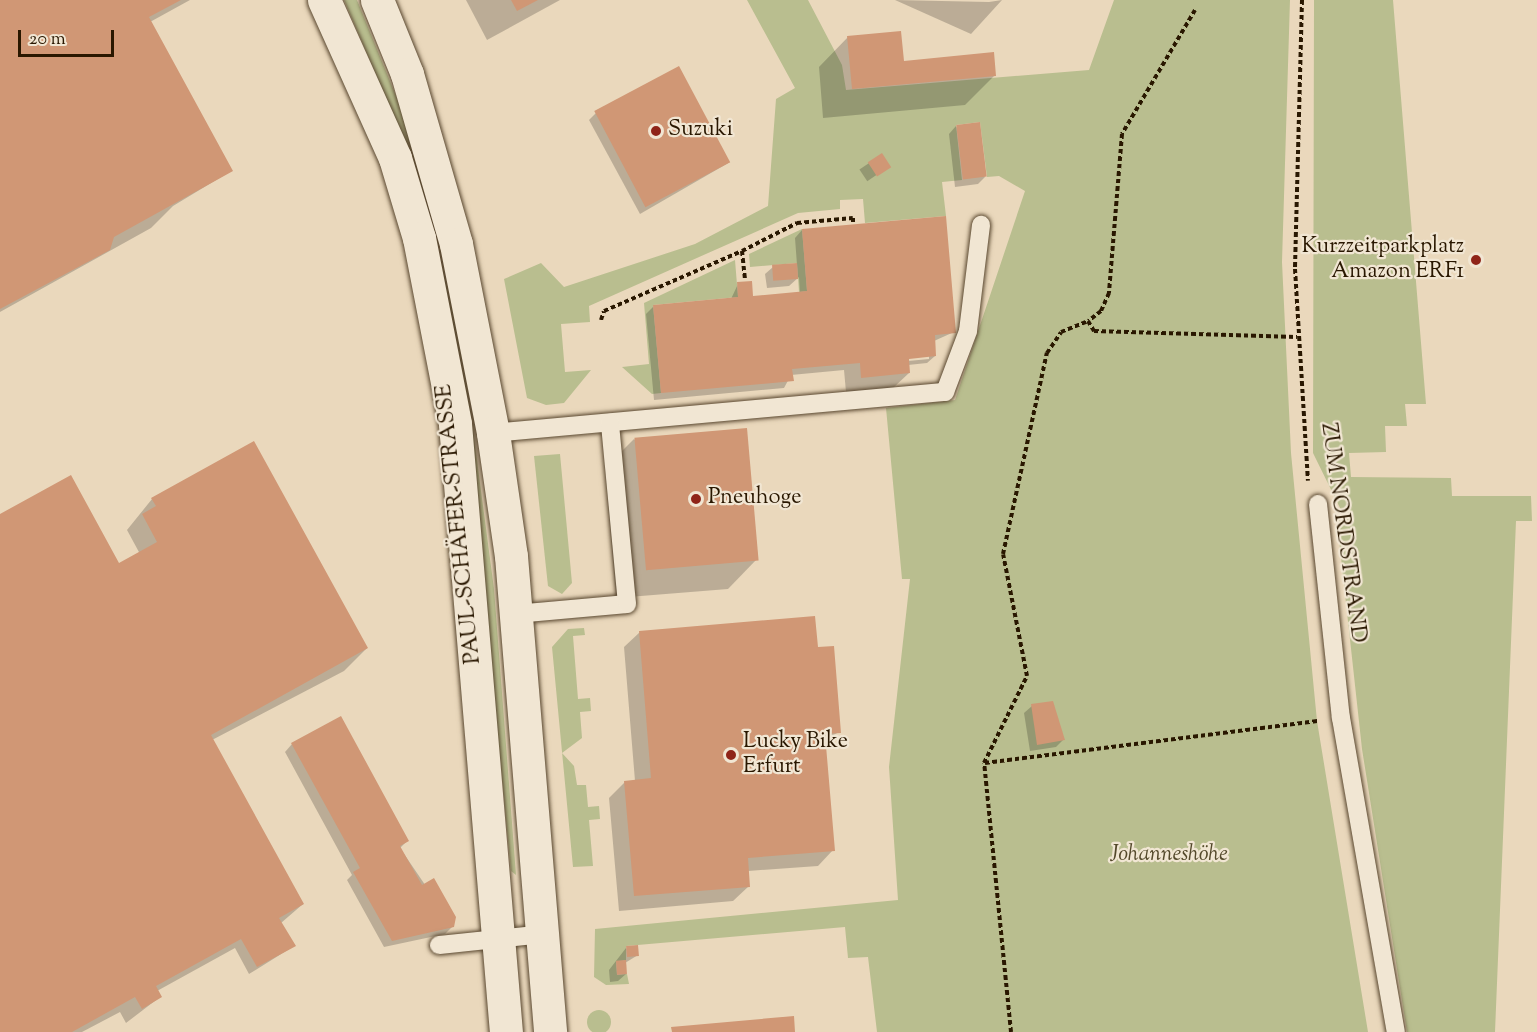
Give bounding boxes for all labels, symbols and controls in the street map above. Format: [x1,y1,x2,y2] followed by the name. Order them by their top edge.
[21,18,117,56] scale bar
[29,27,66,53] text: 20 m
[668,118,733,144] place label: Suzuki
[649,124,663,138] marker: Suzuki
[1301,234,1464,286] place label: Kurzzeitparkplatz Amazon ERF1
[1469,253,1483,267] marker: Kurzzeitparkplatz Amazon ERF1
[432,383,488,665] street label: PAUL-SCHÄFER-STRASSE
[1313,421,1371,645] street label: ZUM NORDSTRAND
[708,486,801,512] place label: Pneuhoge
[689,492,703,506] marker: Pneuhoge
[743,729,848,780] place label: Lucky Bike Erfurt
[724,748,738,762] marker: Lucky Bike Erfurt
[1110,843,1228,869] park label: Johanneshöhe

